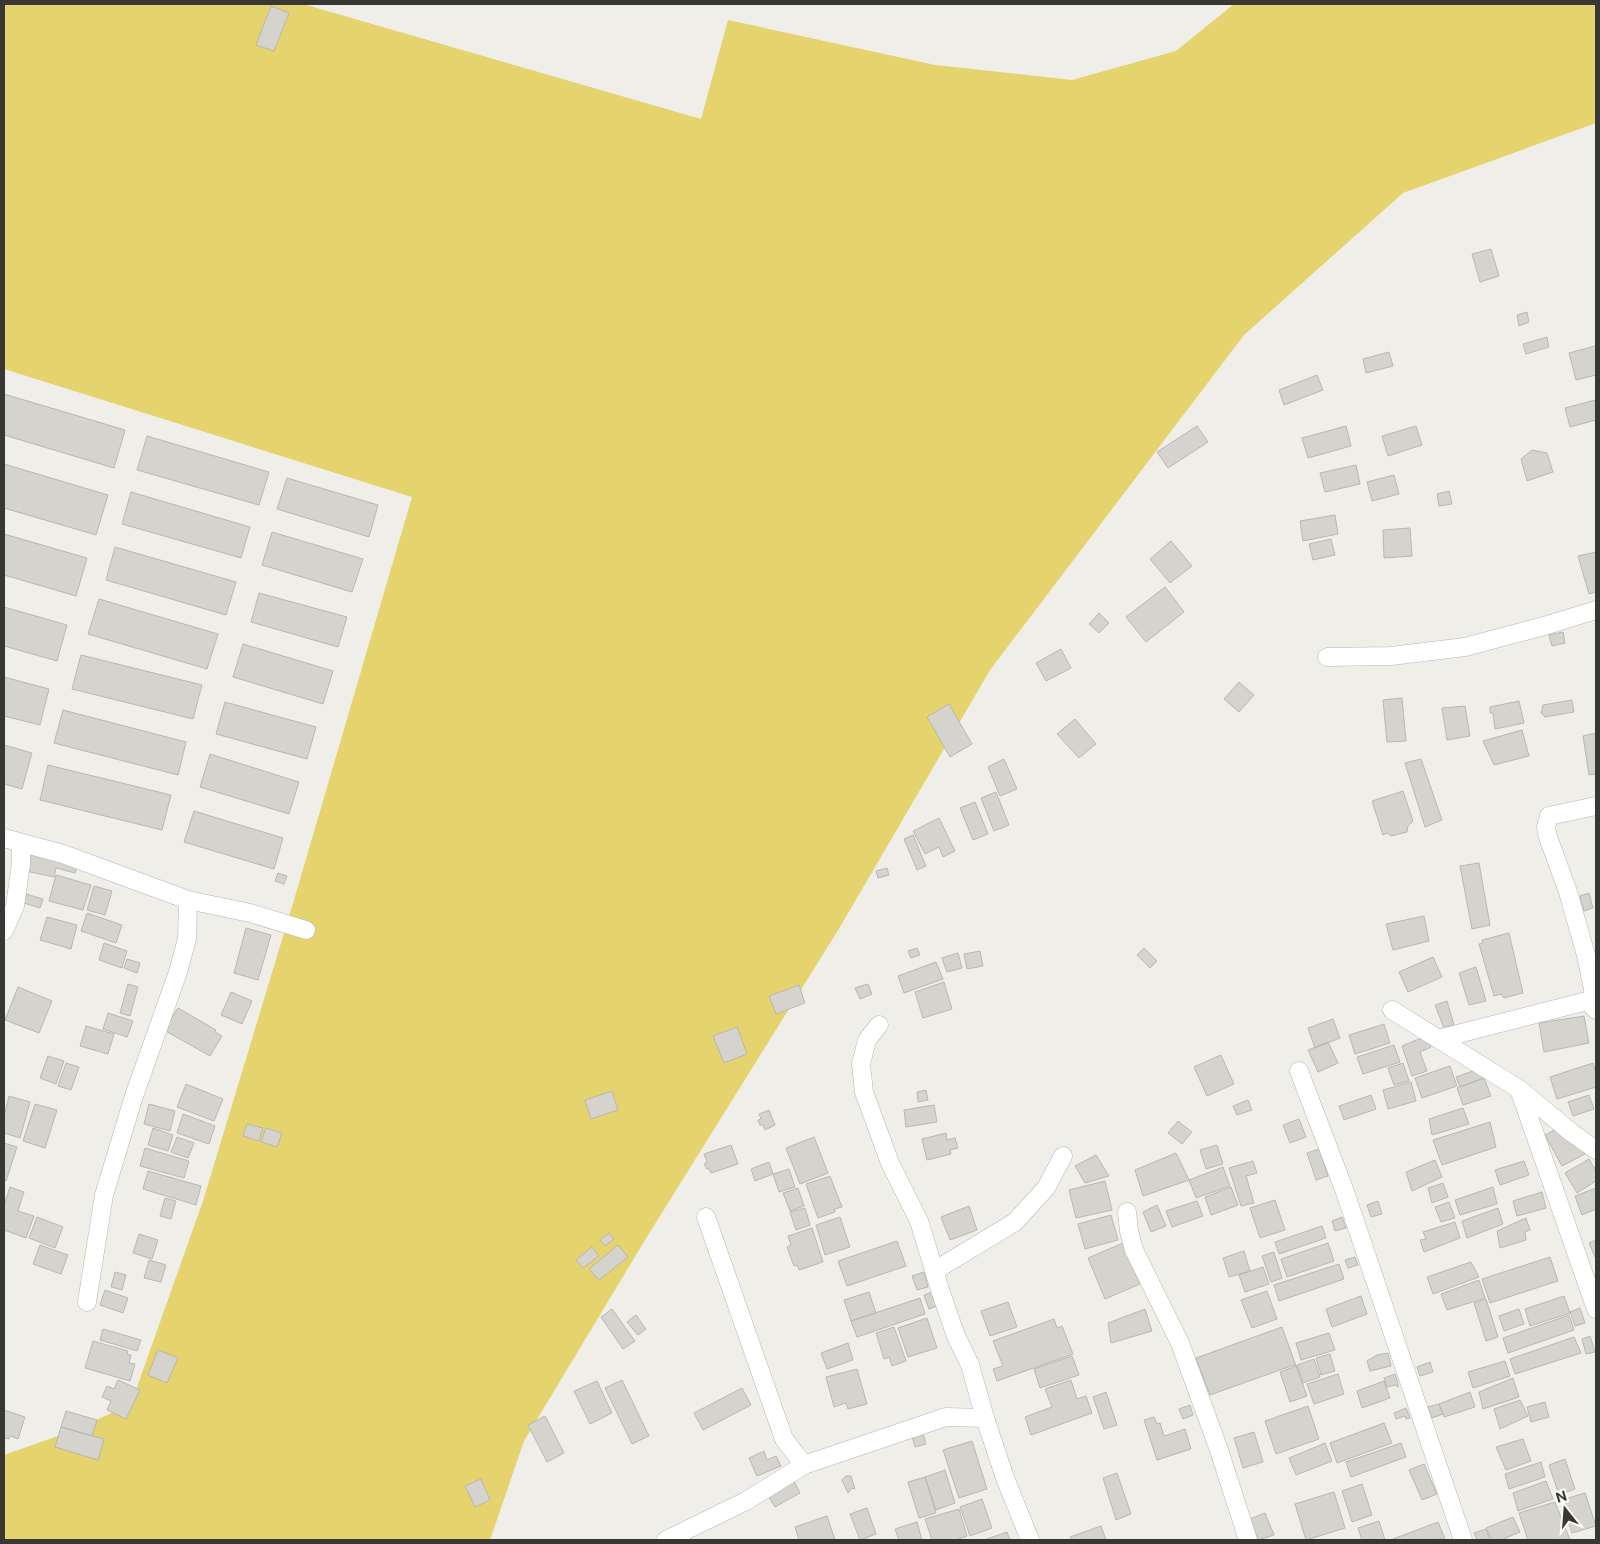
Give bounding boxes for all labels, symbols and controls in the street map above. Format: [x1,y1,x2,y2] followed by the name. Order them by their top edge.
[1540,1484,1590,1534] north arrow
[1554,1487,1569,1506] text: N

